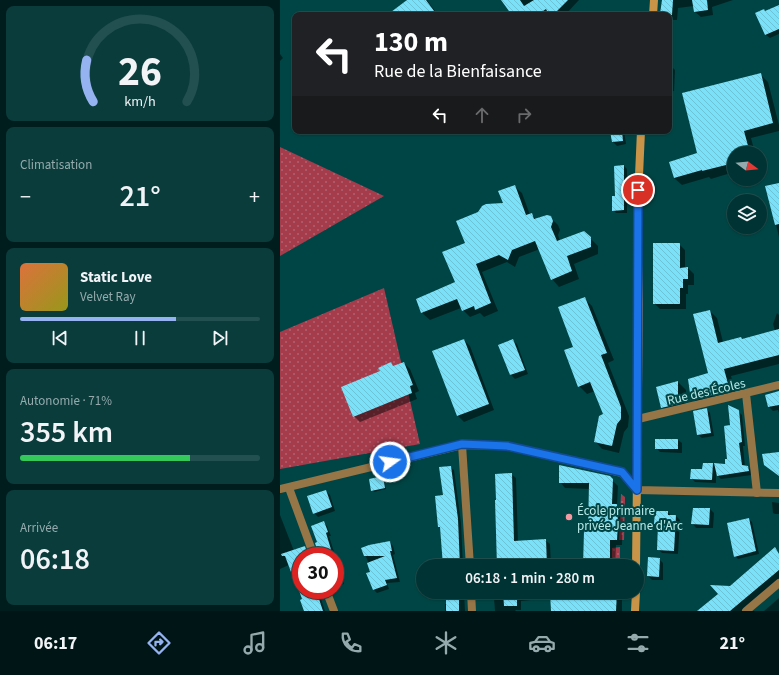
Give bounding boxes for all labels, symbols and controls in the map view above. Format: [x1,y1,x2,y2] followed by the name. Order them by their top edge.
[374,22,448,62] text: 130 m
[308,28,360,80] icon: left
[118,41,162,101] text: 26
[374,59,542,84] text: Rue de la Bienfaisance
[124,90,156,111] text: km/h
[429,104,451,126] icon: left
[471,104,493,126] icon: ahead
[513,104,535,126] icon: right
[727,146,767,186] north arrow
[727,146,767,234] map controls
[20,156,92,174] text: Climatisation
[621,173,655,207] pin
[119,175,161,218] text: 21°
[627,179,649,201] icon: arrive
[20,181,31,213] text: −
[249,181,260,213] text: +
[727,194,767,234] button: layers
[80,267,152,288] text: Static Love
[80,288,136,306] text: Velvet Ray
[49,327,71,349] icon: previous
[129,327,151,349] icon: pause
[209,327,231,349] icon: next
[665,374,748,410] street label: Rue des Écoles
[20,392,112,410] text: Autonomie · 71%
[20,411,113,454] text: 355 km
[369,441,411,483] position arrow
[577,502,683,535] place label: École primaire privée Jeanne d'Arc
[564,512,574,522] marker: École primaire privée Jeanne d'Arc
[20,519,58,537] text: Arrivée
[20,538,90,581] text: 06:18
[292,547,344,599] speed limit sign: 30
[465,568,595,589] text: 06:18 · 1 min · 280 m
[145,629,173,657] icon: directions
[241,629,269,657] icon: music
[337,629,365,657] icon: phone
[432,629,460,657] icon: climate
[528,629,556,657] icon: car
[624,629,652,657] icon: filters
[34,631,77,656] text: 06:17
[720,631,745,656] text: 21°

